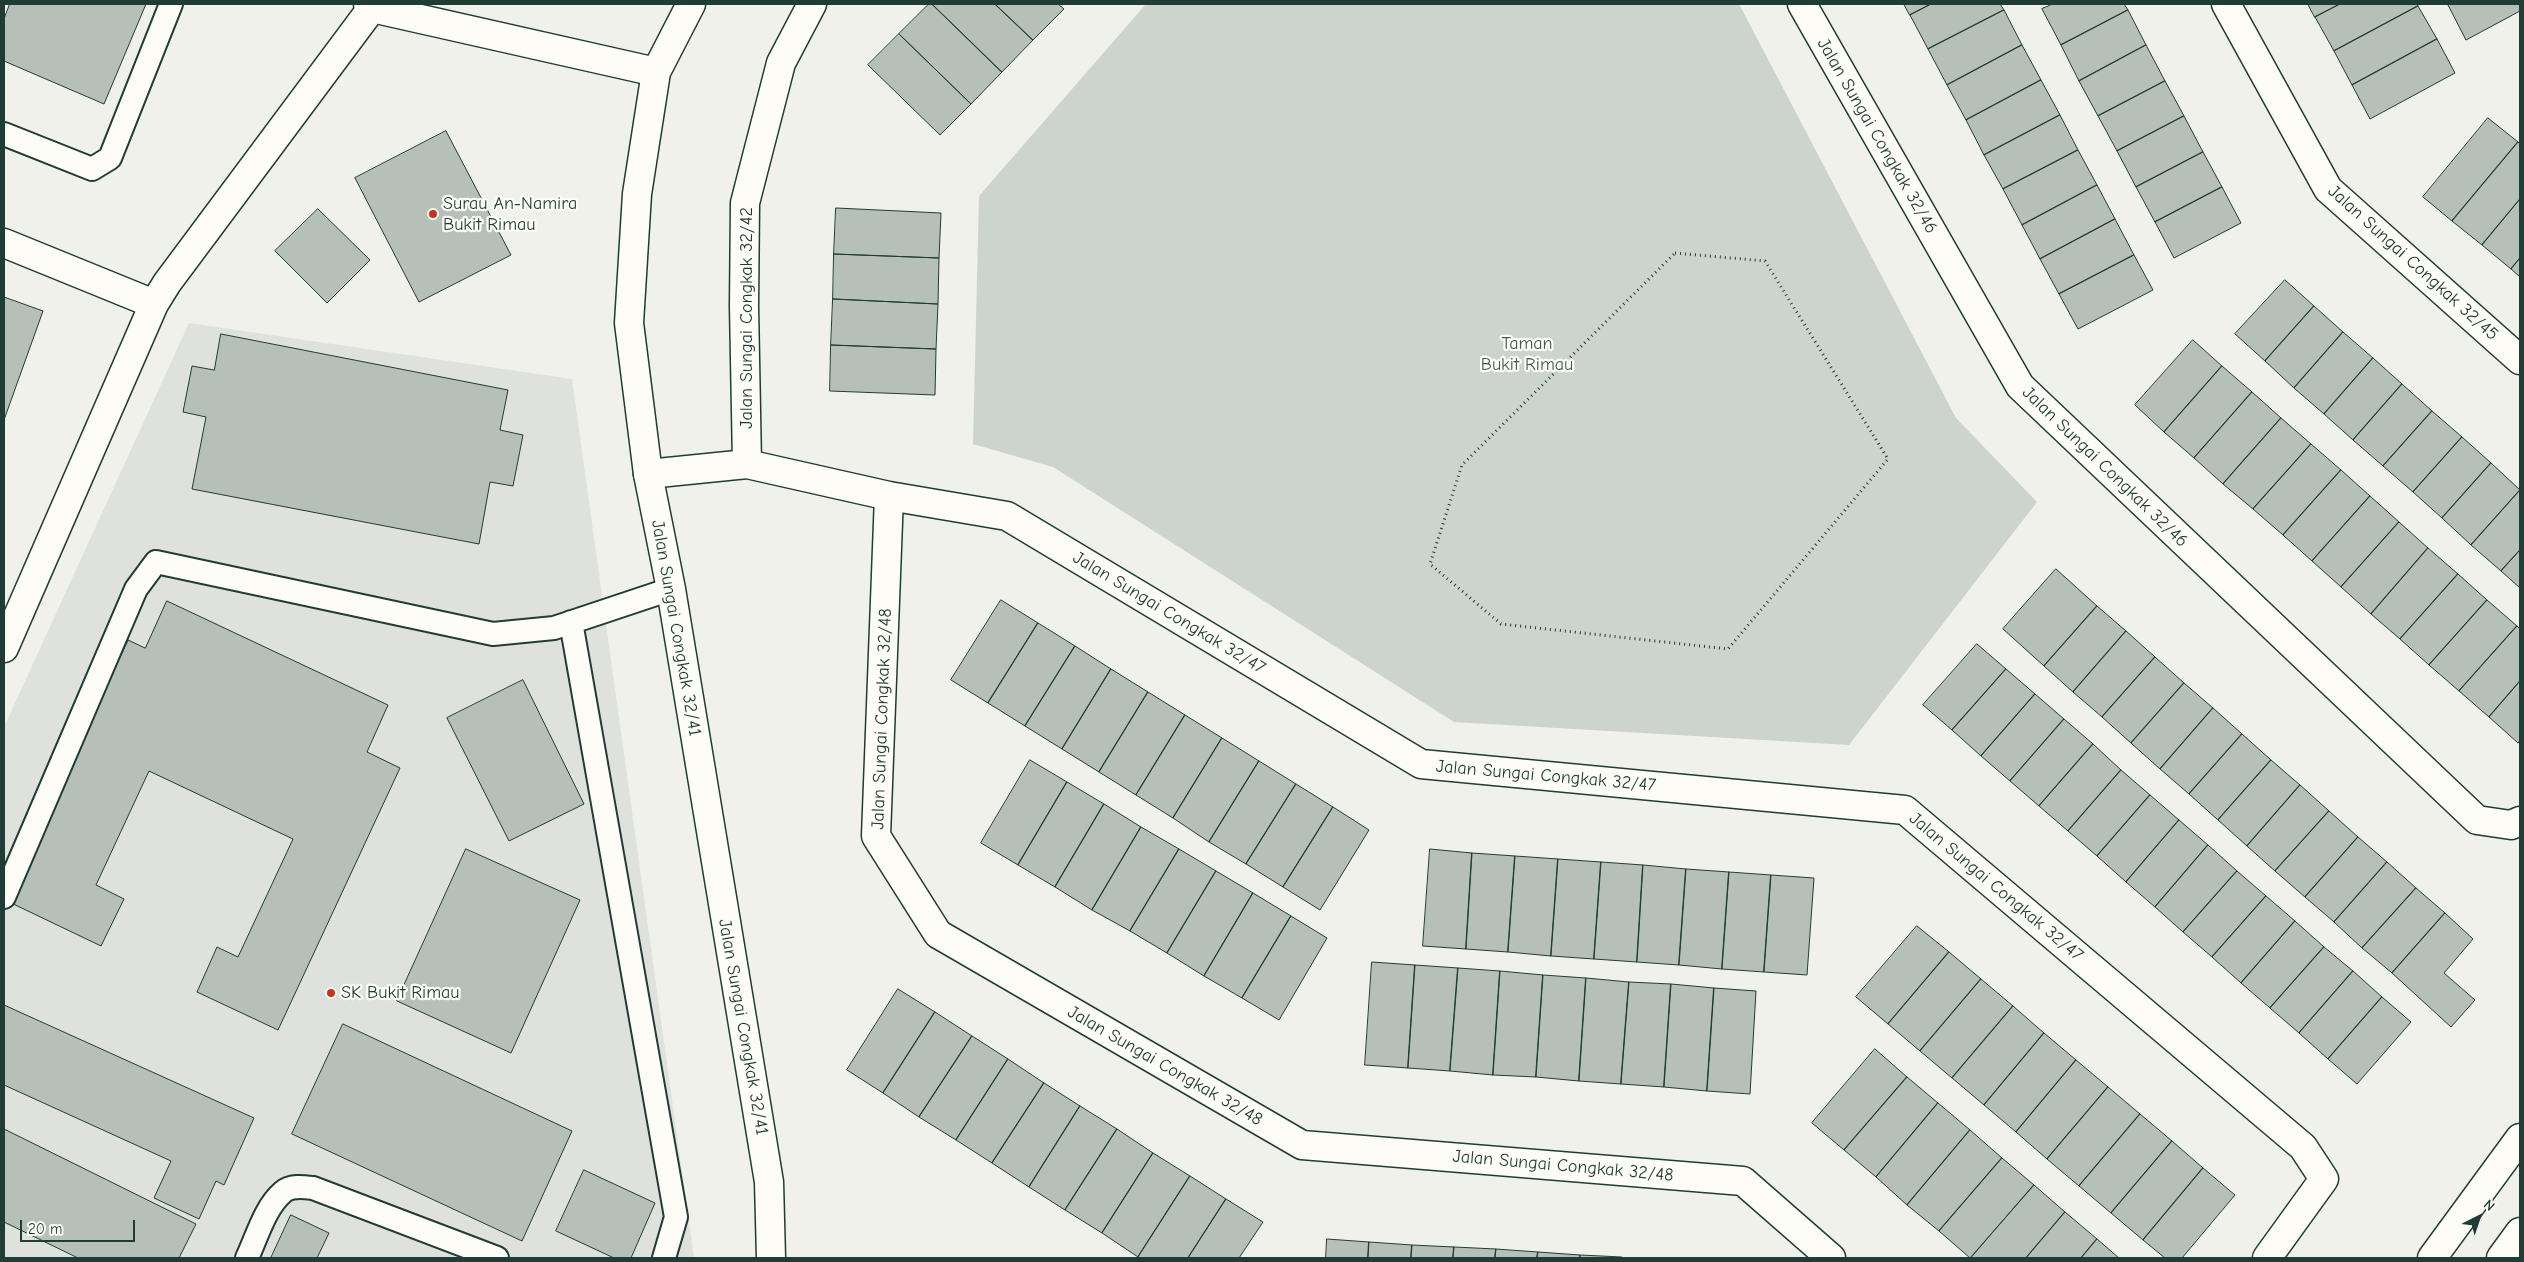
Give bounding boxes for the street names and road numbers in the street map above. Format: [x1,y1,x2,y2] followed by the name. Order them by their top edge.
[1812,34,1942,238] street label: Jalan Sungai Congkak 32/46
[2323,181,2503,345] street label: Jalan Sungai Congkak 32/45
[736,207,758,429] street label: Jalan Sungai Congkak 32/42
[2018,382,2192,552] street label: Jalan Sungai Congkak 32/46
[646,518,706,738] street label: Jalan Sungai Congkak 32/41
[1069,547,1269,679] street label: Jalan Sungai Congkak 32/47
[867,608,897,830] street label: Jalan Sungai Congkak 32/48
[1435,756,1657,796] street label: Jalan Sungai Congkak 32/47
[1905,808,2087,966] street label: Jalan Sungai Congkak 32/47
[713,917,773,1137] street label: Jalan Sungai Congkak 32/41
[1064,1001,1266,1131] street label: Jalan Sungai Congkak 32/48
[1452,1146,1674,1186] street label: Jalan Sungai Congkak 32/48

